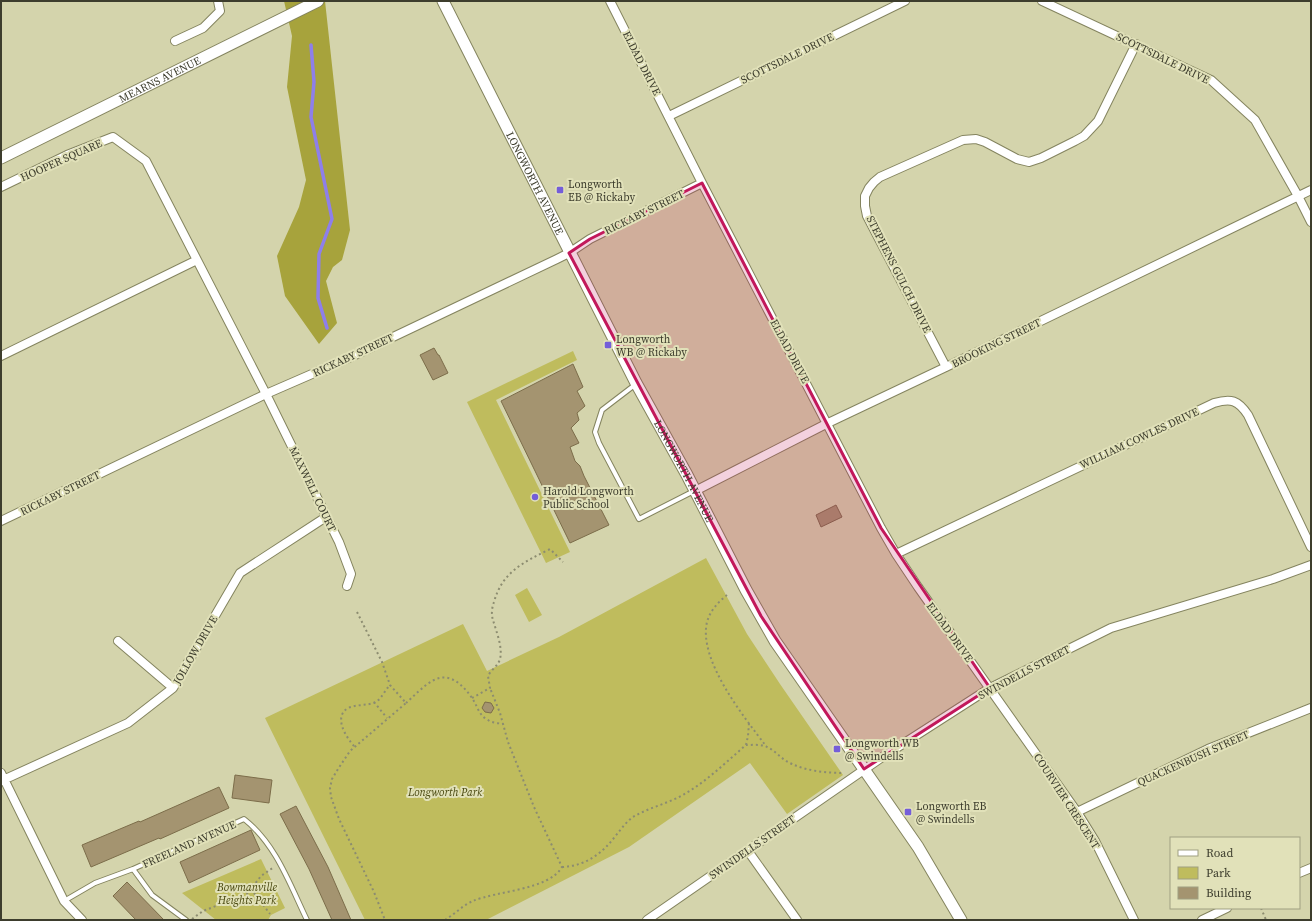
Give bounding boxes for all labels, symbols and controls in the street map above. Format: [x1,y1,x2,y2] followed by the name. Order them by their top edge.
[619,28,664,98] street label: ELDAD DRIVE
[738,29,837,88] street label: SCOTTSDALE DRIVE
[1114,29,1212,88] street label: SCOTTSDALE DRIVE
[116,53,204,107] street label: MEARNS AVENUE
[502,129,567,238] street label: LONGWORTH AVENUE
[18,136,105,185] street label: HOOPER SQUARE
[568,177,635,205] place label: Longworth EB @ Rickaby
[555,185,565,195] marker: Longworth EB @ Rickaby
[602,186,687,238] street label: RICKABY STREET
[863,213,935,335] street label: STEPHENS GULCH DRIVE
[949,315,1044,372] street label: BROOKING STREET
[766,317,813,386] street label: ELDAD DRIVE
[310,330,396,381] street label: RICKABY STREET
[616,332,687,360] place label: Longworth WB @ Rickaby
[603,340,613,350] marker: Longworth WB @ Rickaby
[1077,404,1202,473] street label: WILLIAM COWLES DRIVE
[650,417,717,525] street label: LONGWORTH AVENUE
[285,444,340,535] street label: MAXWELL COURT
[18,467,103,519] street label: RICKABY STREET
[543,484,634,512] place label: Harold Longworth Public School
[530,492,540,502] marker: Harold Longworth Public School
[923,599,977,666] street label: ELDAD DRIVE
[169,613,221,688] street label: JOLLOW DRIVE
[976,642,1073,703] street label: SWINDELLS STREET
[1135,727,1252,790] street label: QUACKENBUSH STREET
[845,736,919,764] place label: Longworth WB @ Swindells
[832,744,842,754] marker: Longworth WB @ Swindells
[1030,751,1103,852] street label: COURVIER CRESCENT
[407,785,483,800] park label: Longworth Park
[916,799,986,827] place label: Longworth EB @ Swindells
[903,807,913,817] marker: Longworth EB @ Swindells
[706,812,799,883] street label: SWINDELLS STREET
[140,817,239,872] street label: FREELAND AVENUE
[1170,837,1300,909] legend
[1206,845,1233,861] text: Road
[1206,865,1231,881] text: Park
[216,880,278,908] park label: Bowmanville Heights Park
[1206,885,1251,901] text: Building

